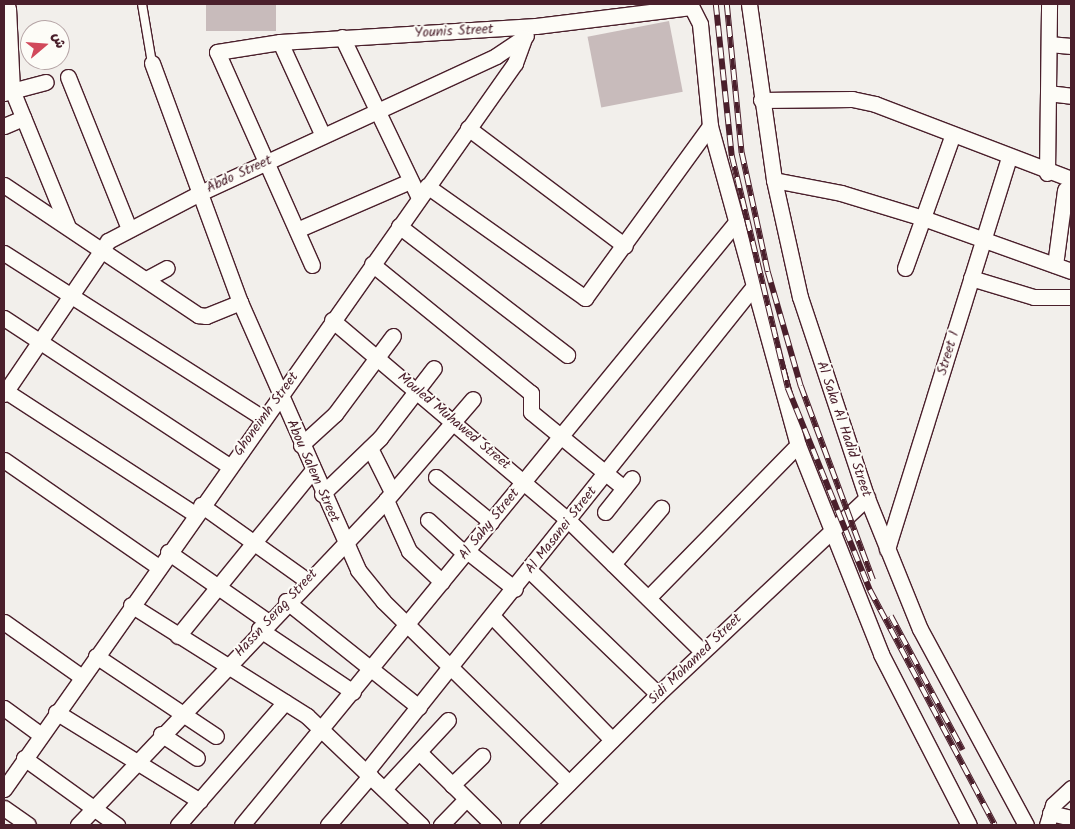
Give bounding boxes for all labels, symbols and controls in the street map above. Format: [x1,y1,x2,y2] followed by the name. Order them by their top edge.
[20,20,70,70] north arrow
[414,21,494,41] street label: Younis Street
[45,30,71,51] text: ش
[204,152,274,196] street label: Abdo Street
[933,329,963,377] street label: Street 1
[813,359,875,499] street label: Al Saka Al Hadid Street
[230,369,302,459] street label: Ghoneimh Street
[394,369,514,473] street label: Mouled Muhawed Street
[283,417,343,525] street label: Abou Salem Street
[522,483,600,577] street label: Al Masanei Street
[455,485,523,563] street label: Al Sahy Street
[231,566,321,660] street label: Hassn Serag Street
[645,610,745,708] street label: Sidi Mohamed Street

